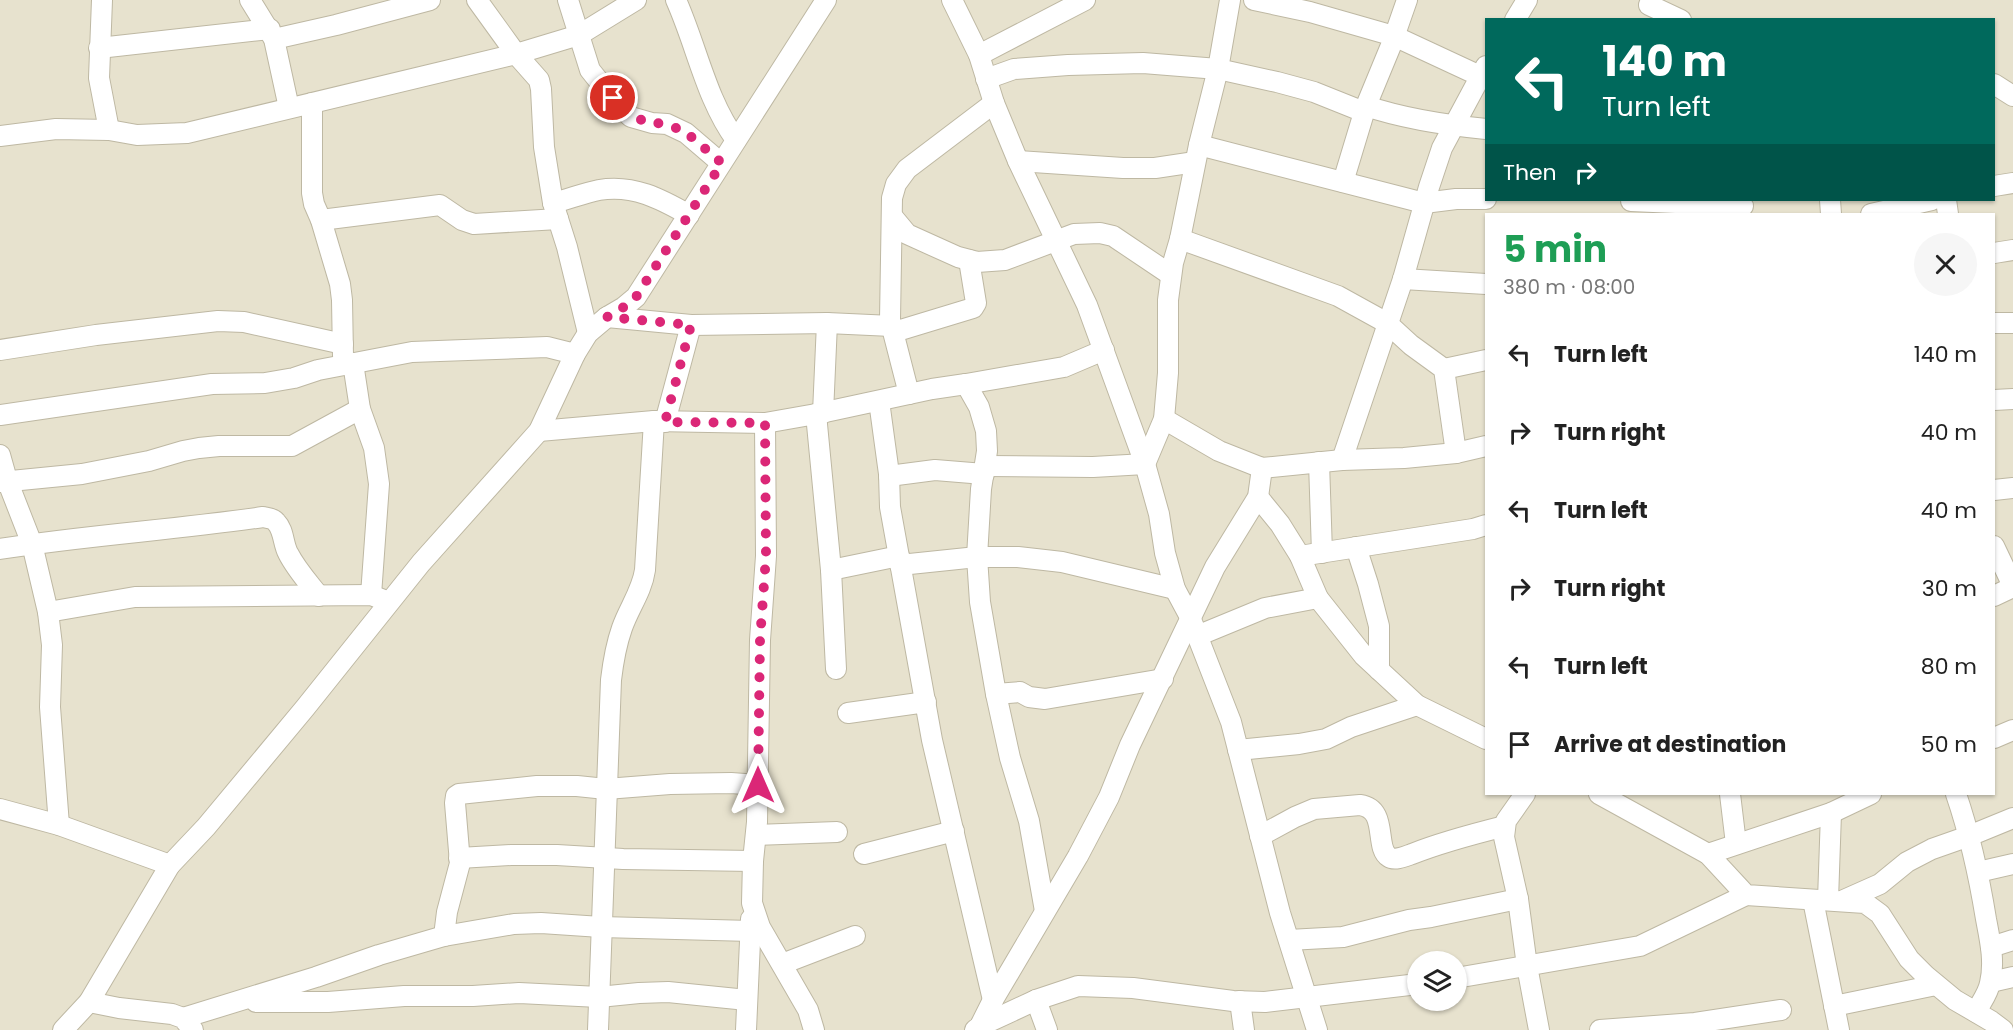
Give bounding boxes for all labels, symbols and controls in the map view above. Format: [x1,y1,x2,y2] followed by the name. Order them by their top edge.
[1602,32,1727,91] text: 140 m
[1503,42,1581,120] icon: left
[587,72,638,123] pin
[596,81,629,114] icon: arrive
[1602,88,1711,125] text: Turn left
[1569,156,1602,189] icon: right
[1503,157,1557,188] text: Then
[1503,224,1607,275] text: 5 min
[1914,233,1977,296] button: close
[1503,273,1635,301] text: 380 m · 08:00
[1503,338,1536,371] icon: left
[1554,339,1648,370] text: Turn left
[1914,339,1977,370] text: 140 m
[1503,416,1536,449] icon: right
[1554,417,1665,448] text: Turn right
[1921,417,1977,448] text: 40 m
[1503,494,1536,527] icon: left
[1554,495,1648,526] text: Turn left
[1921,495,1977,526] text: 40 m
[1503,572,1536,605] icon: right
[1554,573,1665,604] text: Turn right
[1922,573,1977,604] text: 30 m
[1503,650,1536,683] icon: left
[1554,651,1648,682] text: Turn left
[1921,651,1977,682] text: 80 m
[1503,728,1536,761] icon: arrive
[1554,729,1786,760] text: Arrive at destination
[1921,729,1977,760] text: 50 m
[726,753,790,817] position arrow
[1407,951,1467,1011] map controls
[1407,951,1467,1011] button: layers

